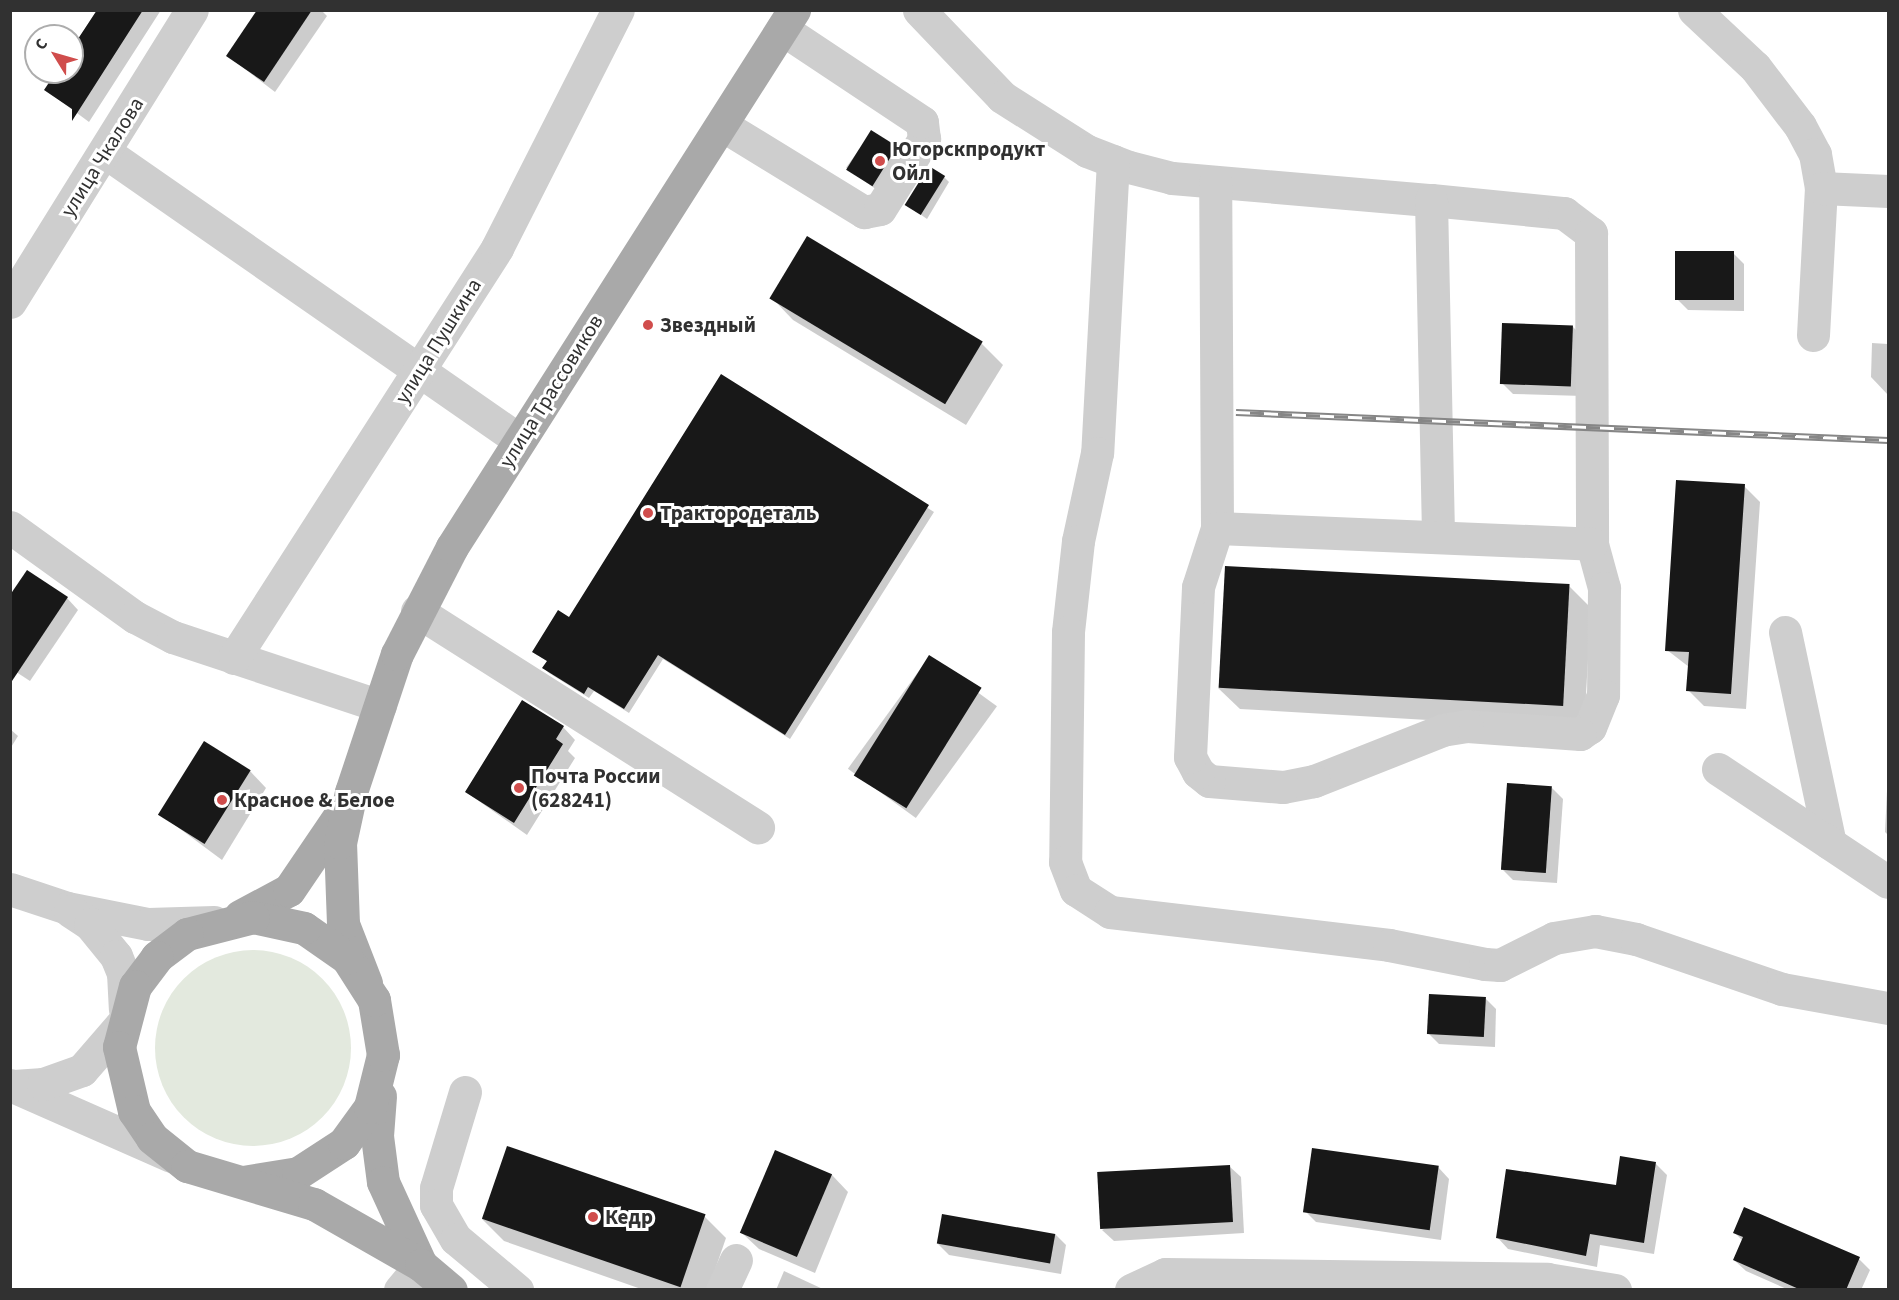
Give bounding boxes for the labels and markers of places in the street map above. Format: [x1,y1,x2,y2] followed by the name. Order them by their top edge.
[892,136,1045,186] place label: Югорскпродукт Ойл
[873,154,887,168] marker: Югорскпродукт Ойл
[660,312,756,338] place label: Звездный
[641,318,655,332] marker: Звездный
[660,500,817,526] place label: Трактородеталь
[641,506,655,520] marker: Трактородеталь
[531,763,661,813] place label: Почта России (628241)
[512,781,526,795] marker: Почта России (628241)
[234,787,395,813] place label: Красное & Белое
[215,793,229,807] marker: Красное & Белое
[605,1204,653,1230] place label: Кедр
[586,1210,600,1224] marker: Кедр

